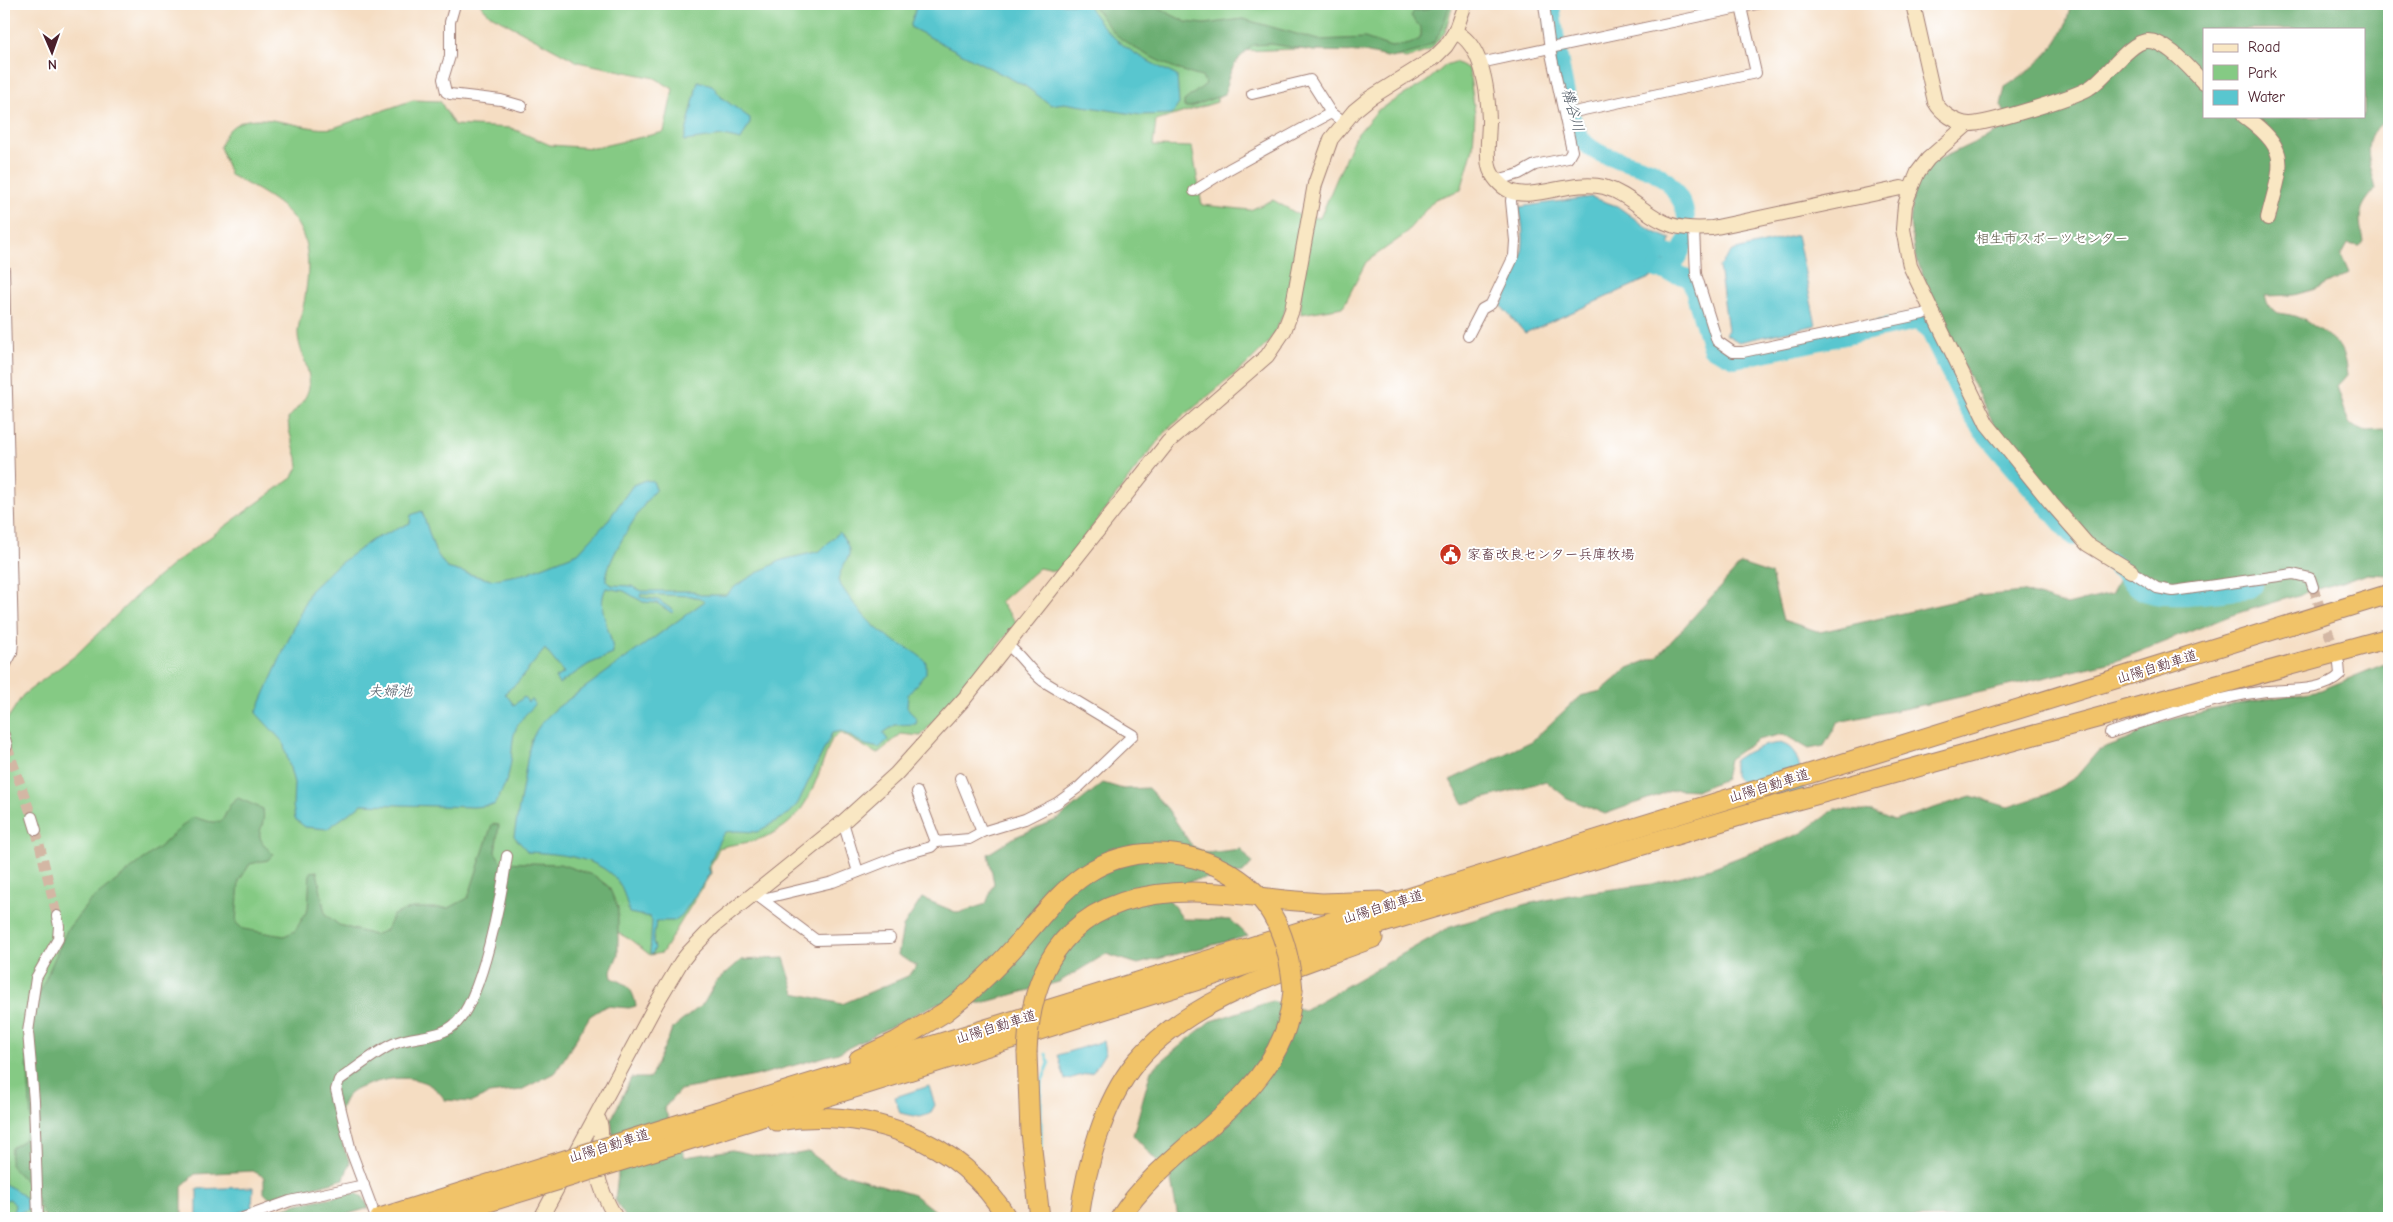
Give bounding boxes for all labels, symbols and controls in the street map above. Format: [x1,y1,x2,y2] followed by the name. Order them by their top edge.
[28,28,78,78] north arrow
[2203,28,2366,118] legend
[2248,38,2280,56] text: Road
[48,56,57,73] text: N
[2248,64,2277,82] text: Park
[1558,86,1588,134] water label: 構谷川
[2248,88,2285,106] text: Water
[1975,230,2129,247] park label: 相生市スポーツセンター
[1439,542,1463,566] public building icon: 家畜改良センター兵庫牧場
[1467,546,1634,563] place label: 家畜改良センター兵庫牧場
[2114,647,2200,687] street label: 山陽自動車道
[367,682,413,700] water label: 夫婦池
[1726,766,1812,806] street label: 山陽自動車道
[1340,887,1426,927] street label: 山陽自動車道
[953,1007,1039,1047] street label: 山陽自動車道
[566,1126,652,1166] street label: 山陽自動車道

